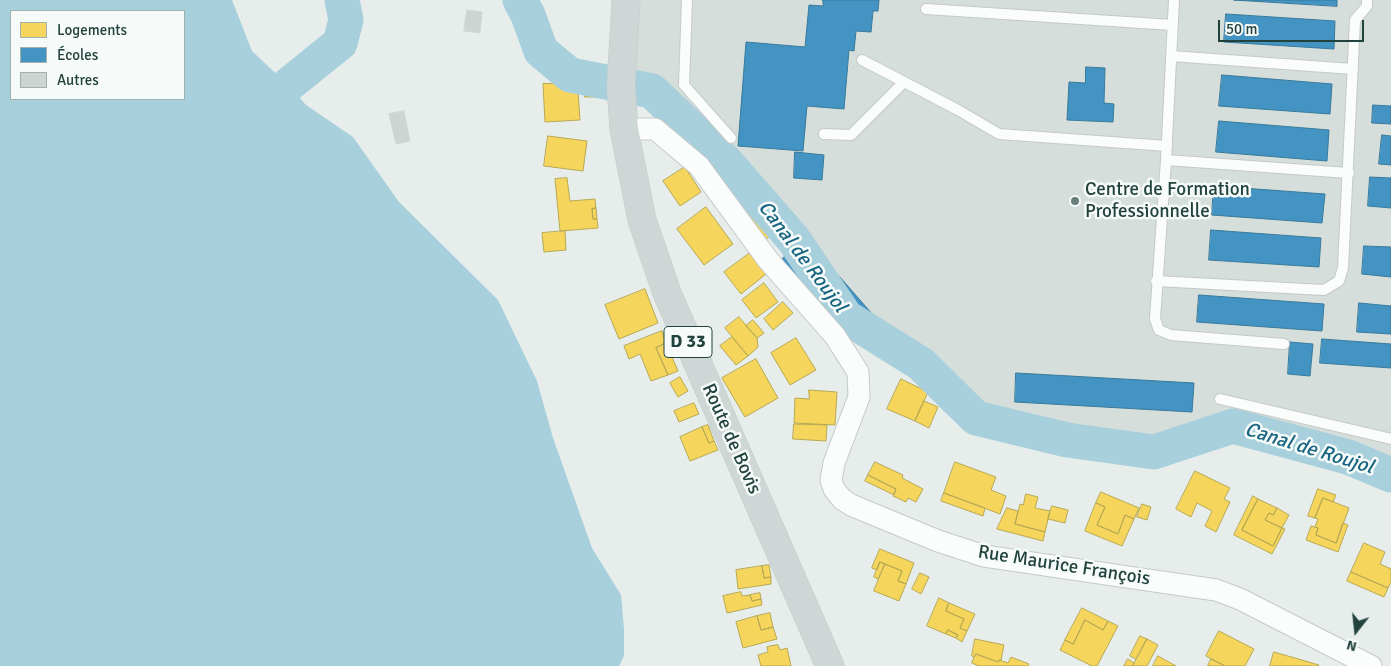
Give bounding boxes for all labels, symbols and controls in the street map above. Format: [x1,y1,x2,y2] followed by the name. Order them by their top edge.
[10,10,185,100] legend
[1221,10,1367,42] scale bar
[1226,20,1257,38] text: 50 m
[57,21,127,39] text: Logements
[57,46,98,64] text: Écoles
[57,71,99,89] text: Autres
[1085,179,1250,223] place label: Centre de Formation Professionnelle
[1069,195,1081,207] marker: Centre de Formation Professionnelle
[752,197,852,317] water label: Canal de Roujol
[664,327,712,358] road number: D 33
[697,380,765,498] street label: Route de Bovis
[1242,418,1376,480] water label: Canal de Roujol
[976,541,1152,591] street label: Rue Maurice François
[1331,606,1381,656] north arrow
[1345,636,1359,655] text: N

